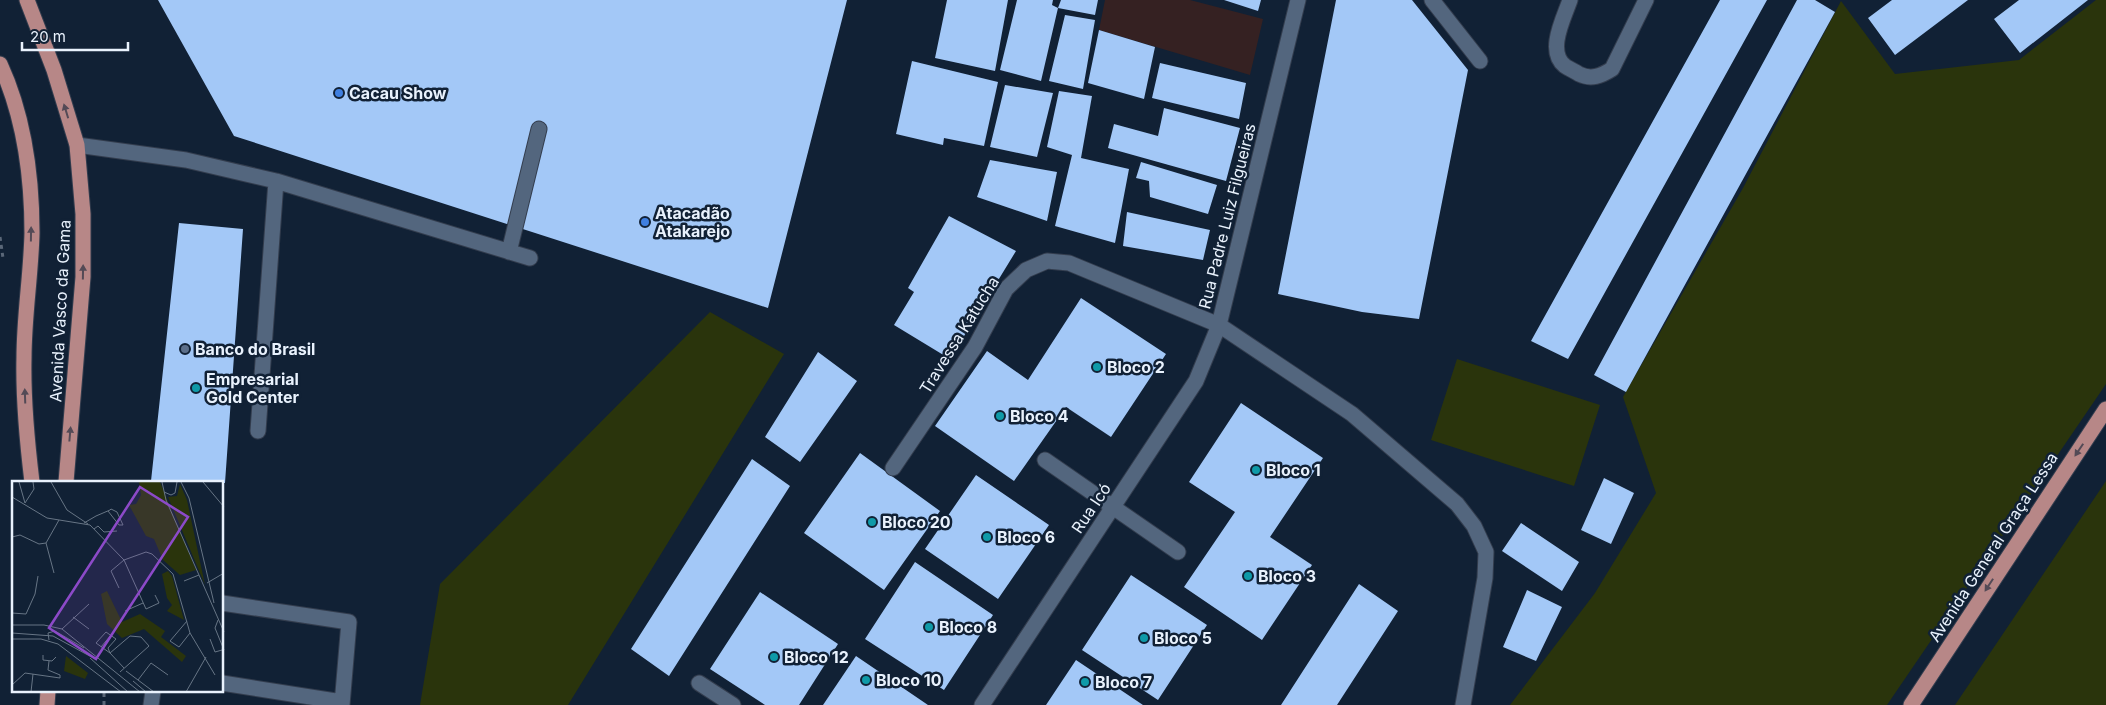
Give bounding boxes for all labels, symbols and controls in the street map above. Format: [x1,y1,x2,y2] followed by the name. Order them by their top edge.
[22,20,129,52] scale bar
[30,27,66,46] text: 20 m
[349,83,447,103] place label: Cacau Show
[333,87,345,99] marker: Cacau Show
[62,104,70,119] one-way arrow
[1194,121,1260,311] street label: Rua Padre Luiz Filgueiras
[655,203,730,241] place label: Atacadão Atakarejo
[639,216,651,228] marker: Atacadão Atakarejo
[45,219,75,403] street label: Avenida Vasco da Gama
[27,226,35,242] one-way arrow
[79,264,87,280] one-way arrow
[915,273,1003,397] street label: Travessa Katucha
[195,339,315,359] place label: Banco do Brasil
[179,343,191,355] marker: Banco do Brasil
[1107,357,1165,377] place label: Bloco 2
[1091,361,1103,373] marker: Bloco 2
[206,369,300,407] place label: Empresarial Gold Center
[190,382,202,394] marker: Empresarial Gold Center
[20,388,28,404] one-way arrow
[1010,406,1069,426] place label: Bloco 4
[994,410,1006,422] marker: Bloco 4
[66,426,74,442] one-way arrow
[2074,443,2084,456] one-way arrow
[1924,448,2062,646] street label: Avenida General Graça Lessa
[1266,460,1321,480] place label: Bloco 1
[1250,464,1262,476] marker: Bloco 1
[1067,479,1115,537] street label: Rua Icó
[12,481,224,692] inset map
[882,512,951,532] place label: Bloco 20
[866,516,878,528] marker: Bloco 20
[997,527,1055,547] place label: Bloco 6
[981,531,993,543] marker: Bloco 6
[1258,566,1316,586] place label: Bloco 3
[1242,570,1254,582] marker: Bloco 3
[1984,578,1994,592] one-way arrow
[939,617,997,637] place label: Bloco 8
[923,621,935,633] marker: Bloco 8
[1154,628,1212,648] place label: Bloco 5
[1138,632,1150,644] marker: Bloco 5
[784,647,849,667] place label: Bloco 12
[768,651,780,663] marker: Bloco 12
[876,670,942,690] place label: Bloco 10
[1095,672,1152,692] place label: Bloco 7
[860,674,872,686] marker: Bloco 10
[1079,676,1091,688] marker: Bloco 7

